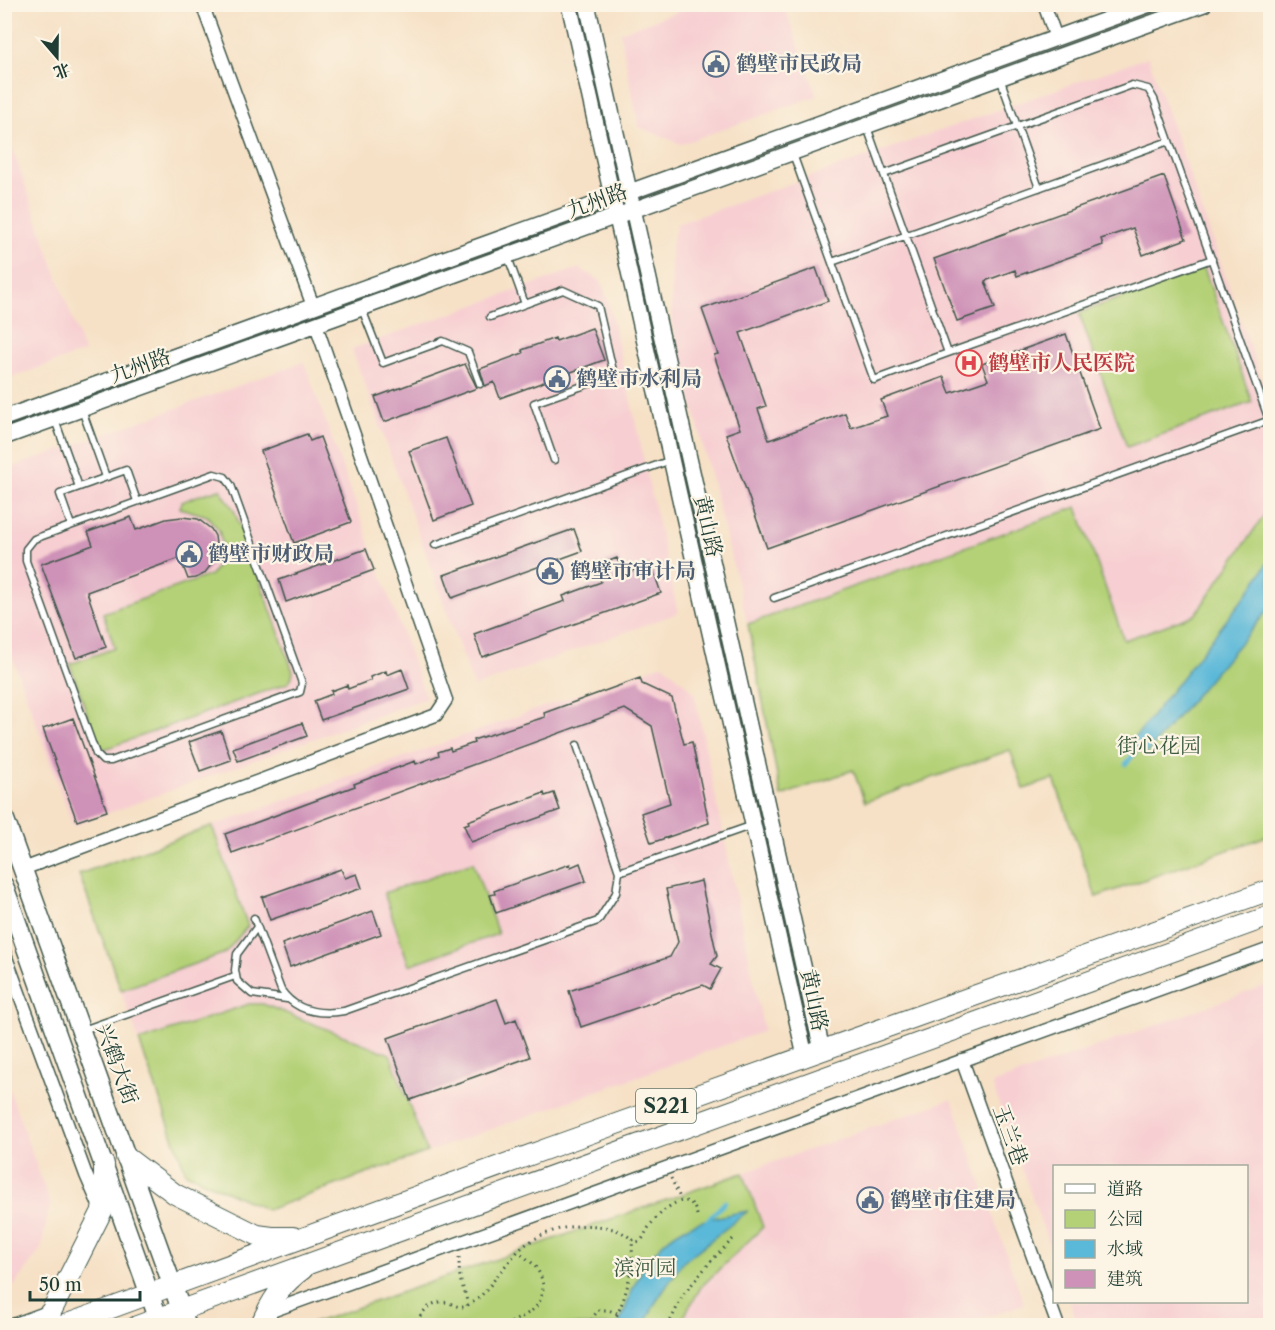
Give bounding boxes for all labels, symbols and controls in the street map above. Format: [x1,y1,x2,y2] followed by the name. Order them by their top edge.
[27,27,87,87] north arrow
[701,49,731,79] public building icon: 鹤壁市民政局
[736,51,862,76] place label: 鹤壁市民政局
[51,59,73,83] text: 北
[563,178,631,223] street label: 九州路
[106,343,174,388] street label: 九州路
[954,348,984,378] hospital icon: 鹤壁市人民医院
[988,350,1135,375] place label: 鹤壁市人民医院
[542,364,572,394] public building icon: 鹤壁市水利局
[576,366,702,391] place label: 鹤壁市水利局
[689,492,728,559] street label: 黄山路
[174,539,204,569] public building icon: 鹤壁市财政局
[208,541,334,566] place label: 鹤壁市财政局
[535,556,565,586] public building icon: 鹤壁市审计局
[570,558,696,583] place label: 鹤壁市审计局
[1117,733,1201,758] park label: 街心花园
[796,966,833,1033] street label: 黄山路
[91,1020,144,1108] street label: 兴鹤大街
[636,1089,696,1123] road number: S221
[988,1101,1033,1169] street label: 玉兰巷
[1053,1165,1248,1303] legend
[1107,1178,1143,1200] text: 道路
[855,1185,885,1215] public building icon: 鹤壁市住建局
[890,1187,1016,1212] place label: 鹤壁市住建局
[1107,1208,1143,1230] text: 公园
[1107,1238,1143,1260] text: 水域
[614,1255,677,1280] park label: 滨河园
[30,1264,140,1302] scale bar
[1107,1268,1143,1290] text: 建筑
[39,1274,82,1296] text: 50 m

